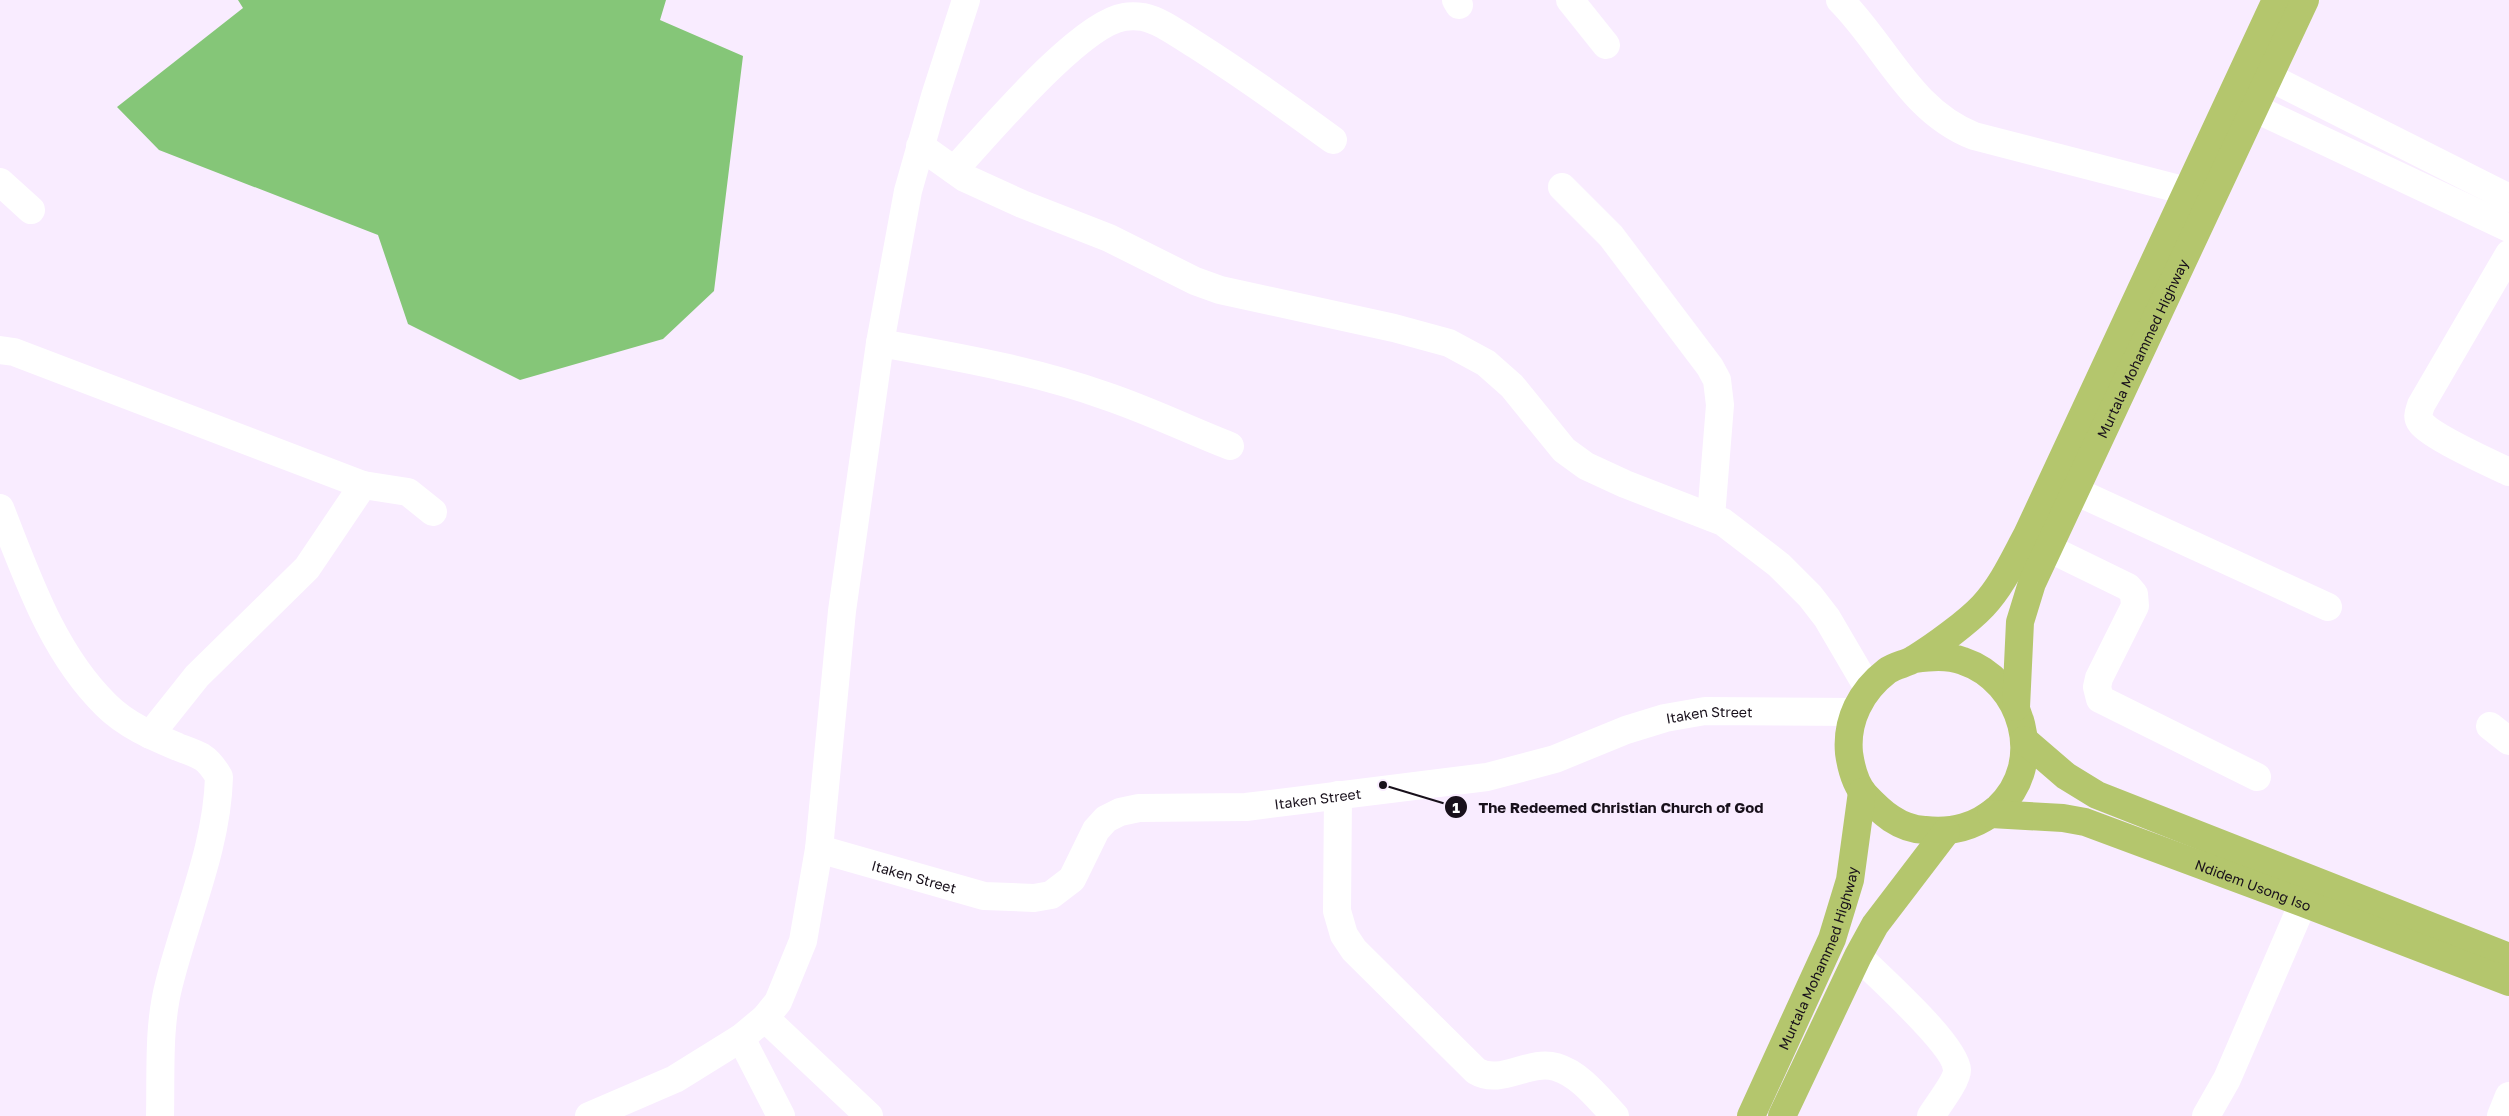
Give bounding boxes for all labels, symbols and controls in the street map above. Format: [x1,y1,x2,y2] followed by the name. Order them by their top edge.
[2093,256,2191,441] street label: Murtala Mohammed Highway
[1664,702,1753,726] street label: Itaken Street
[1273,784,1362,812] street label: Itaken Street
[1443,792,1773,822] callout: The Redeemed Christian Church of God
[1452,798,1460,816] text: 1
[1478,798,1764,816] text: The Redeemed Christian Church of God
[2193,855,2314,914] street label: Ndidem Usong Iso
[870,856,959,896] street label: Itaken Street
[1774,865,1860,1052] street label: Murtala Mohammed Highway

